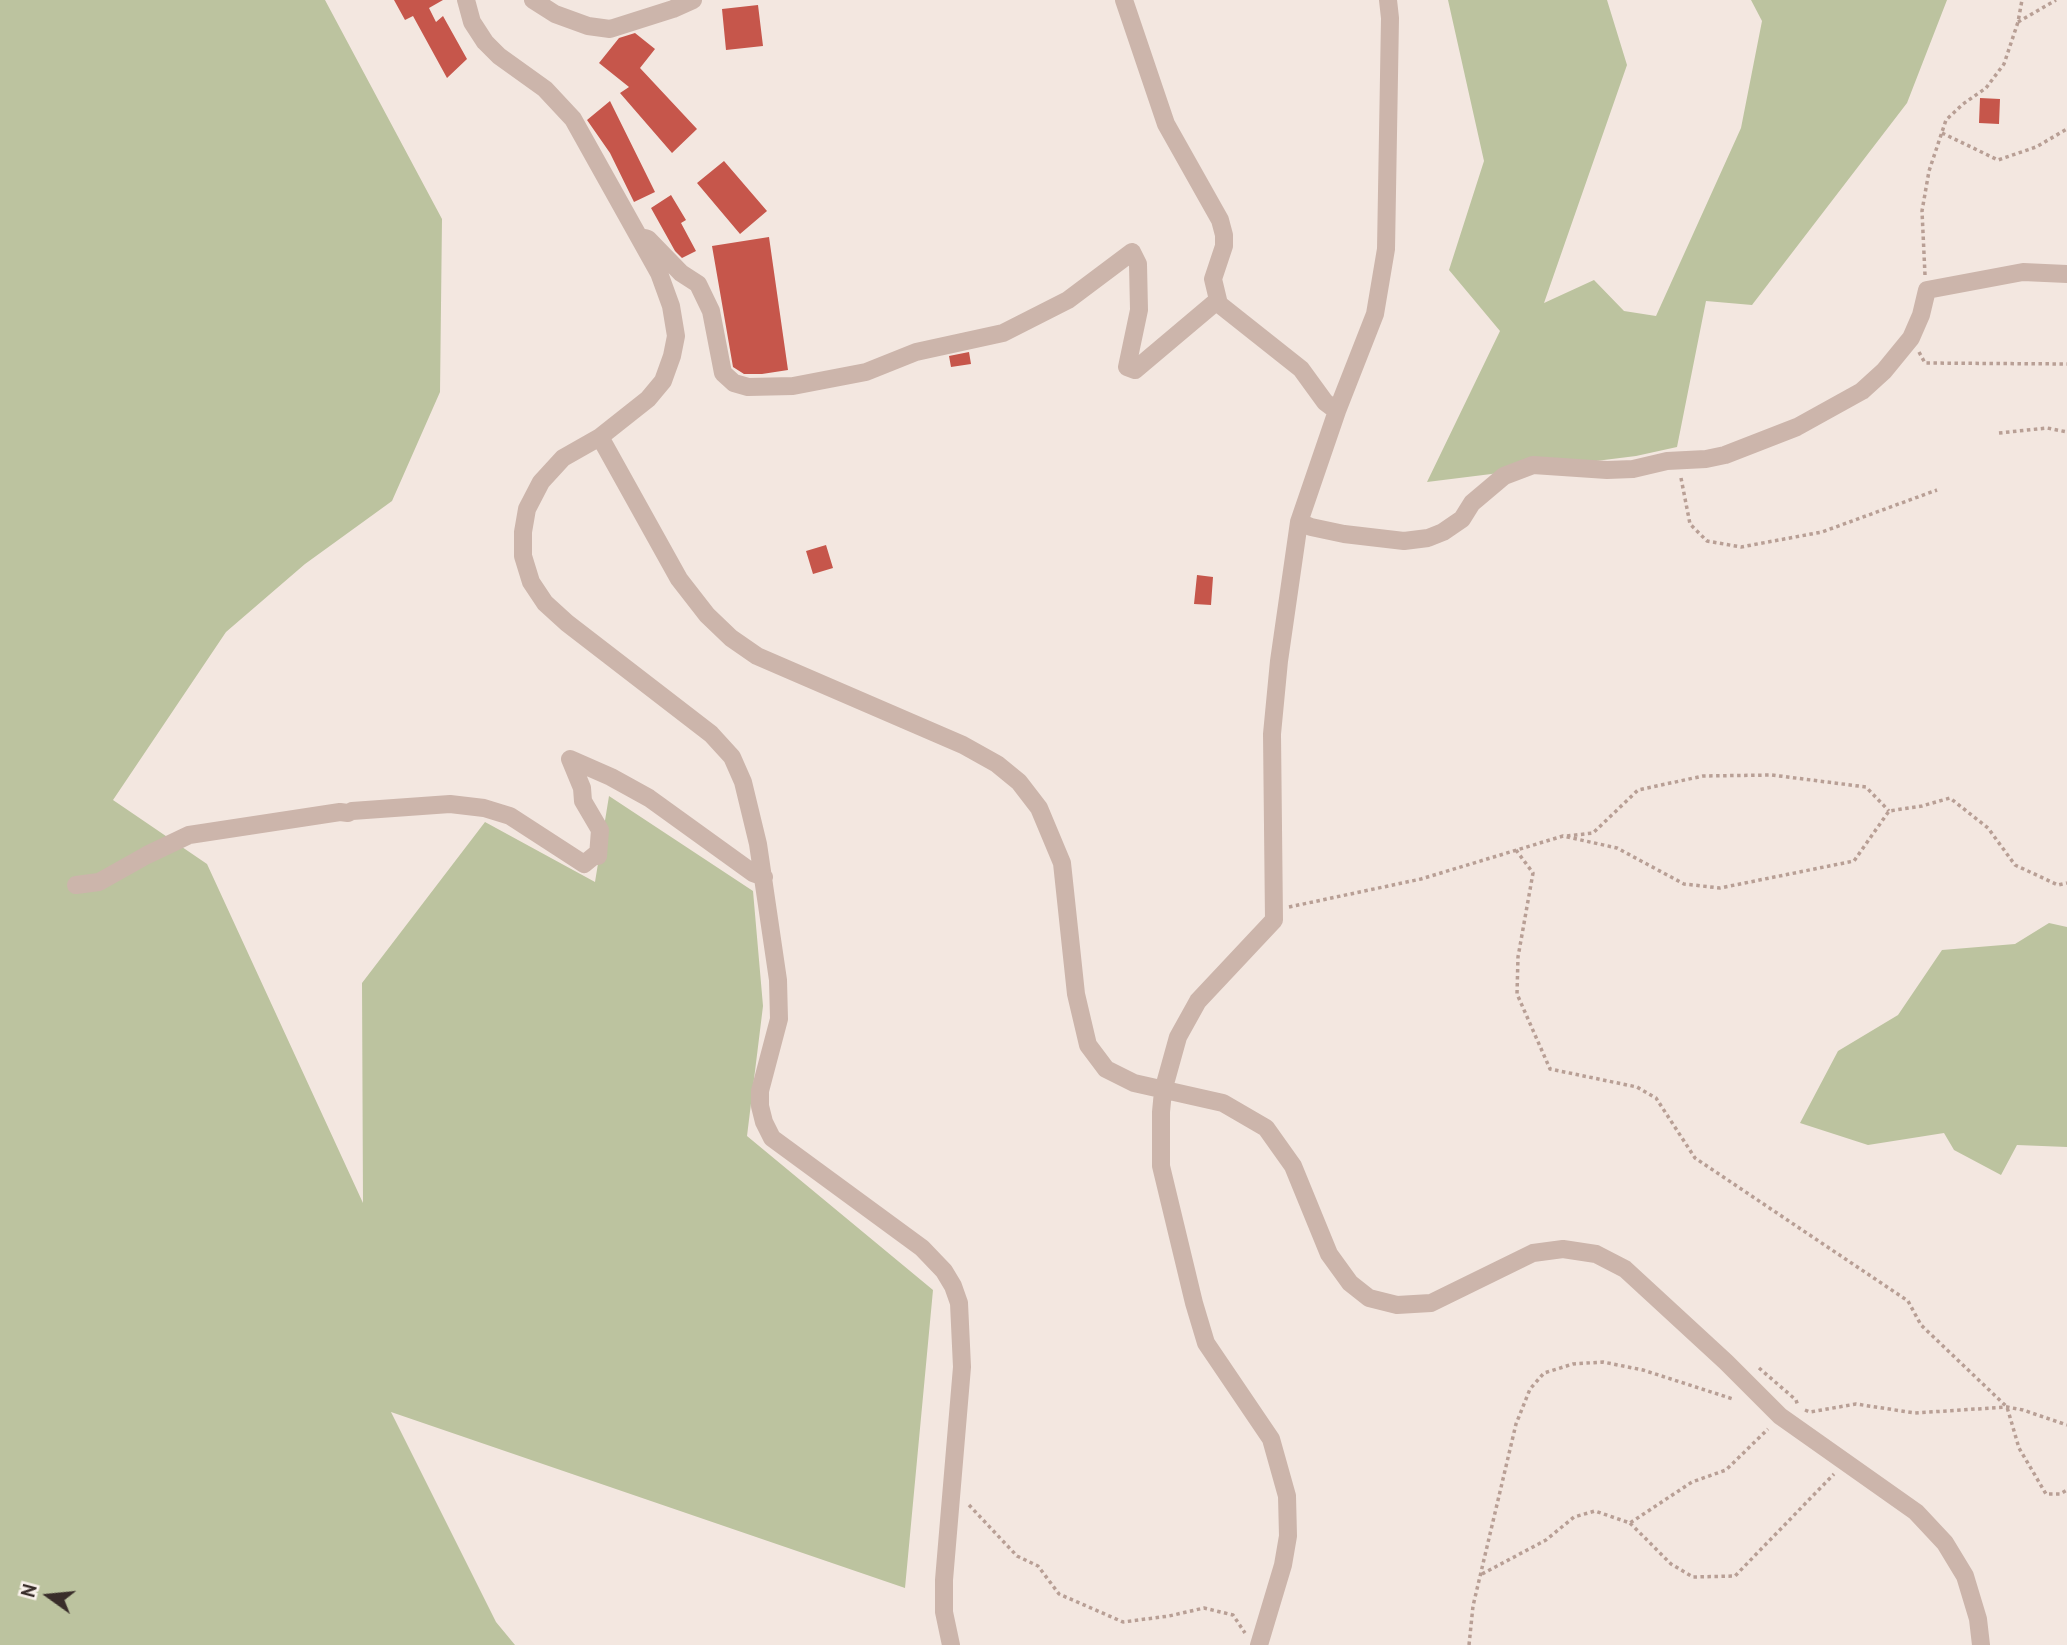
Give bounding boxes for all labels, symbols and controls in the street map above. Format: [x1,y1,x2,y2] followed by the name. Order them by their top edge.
[14,1561,84,1631] north arrow
[16,1581,42,1600] text: N

